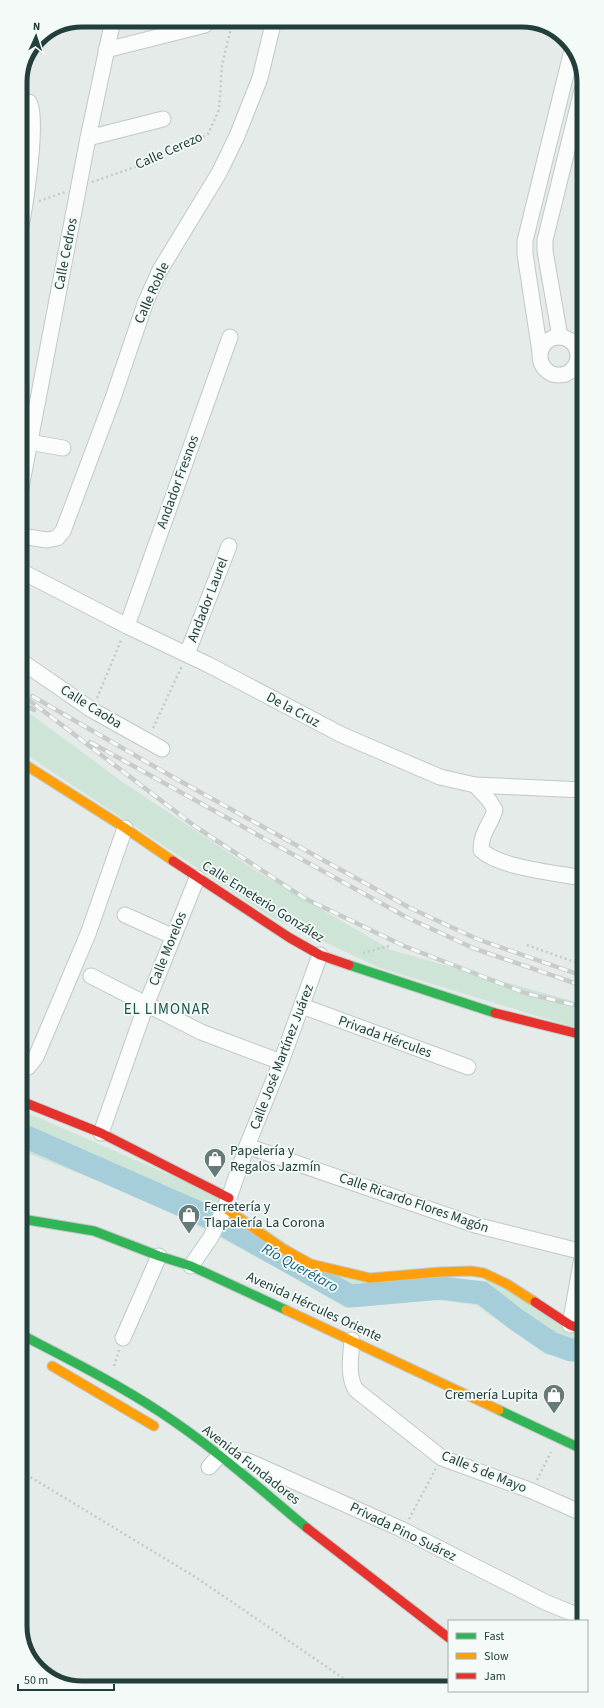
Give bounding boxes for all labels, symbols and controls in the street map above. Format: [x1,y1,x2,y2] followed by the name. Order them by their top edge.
[16,16,56,56] north arrow
[32,19,41,34] text: N
[132,127,206,175] street label: Calle Cerezo
[49,216,83,292] street label: Calle Cedros
[130,259,174,327] street label: Calle Roble
[152,432,204,532] street label: Andador Fresnos
[183,554,234,646] street label: Andador Laurel
[56,680,126,734] street label: Calle Caoba
[263,688,323,733] street label: De la Cruz
[198,856,328,948] street label: Calle Emeterio González
[144,909,192,989] street label: Calle Morelos
[245,981,319,1133] street label: Calle José Martínez Juárez
[124,999,210,1020] district label: EL LIMONAR
[335,1011,435,1063] street label: Privada Hércules
[230,1141,321,1177] place label: Papelería y Regalos Jazmín
[202,1146,228,1179] shop icon: Papelería y Regalos Jazmín
[336,1168,492,1238] street label: Calle Ricardo Flores Magón
[204,1197,325,1233] place label: Ferretería y Tlapalería La Corona
[176,1202,202,1235] shop icon: Ferretería y Tlapalería La Corona
[258,1238,342,1298] water label: Río Querétaro
[243,1267,385,1347] street label: Avenida Hércules Oriente
[541,1382,567,1415] shop icon: Cremería Lupita
[445,1385,538,1405] place label: Cremería Lupita
[198,1420,304,1510] street label: Avenida Fundadores
[438,1446,530,1498] street label: Calle 5 de Mayo
[346,1498,460,1567] street label: Privada Pino Suárez
[448,1620,588,1692] legend
[484,1628,504,1645] text: Fast
[484,1648,509,1665] text: Slow
[18,1666,114,1692] scale bar
[484,1668,506,1685] text: Jam
[24,1672,48,1689] text: 50 m

